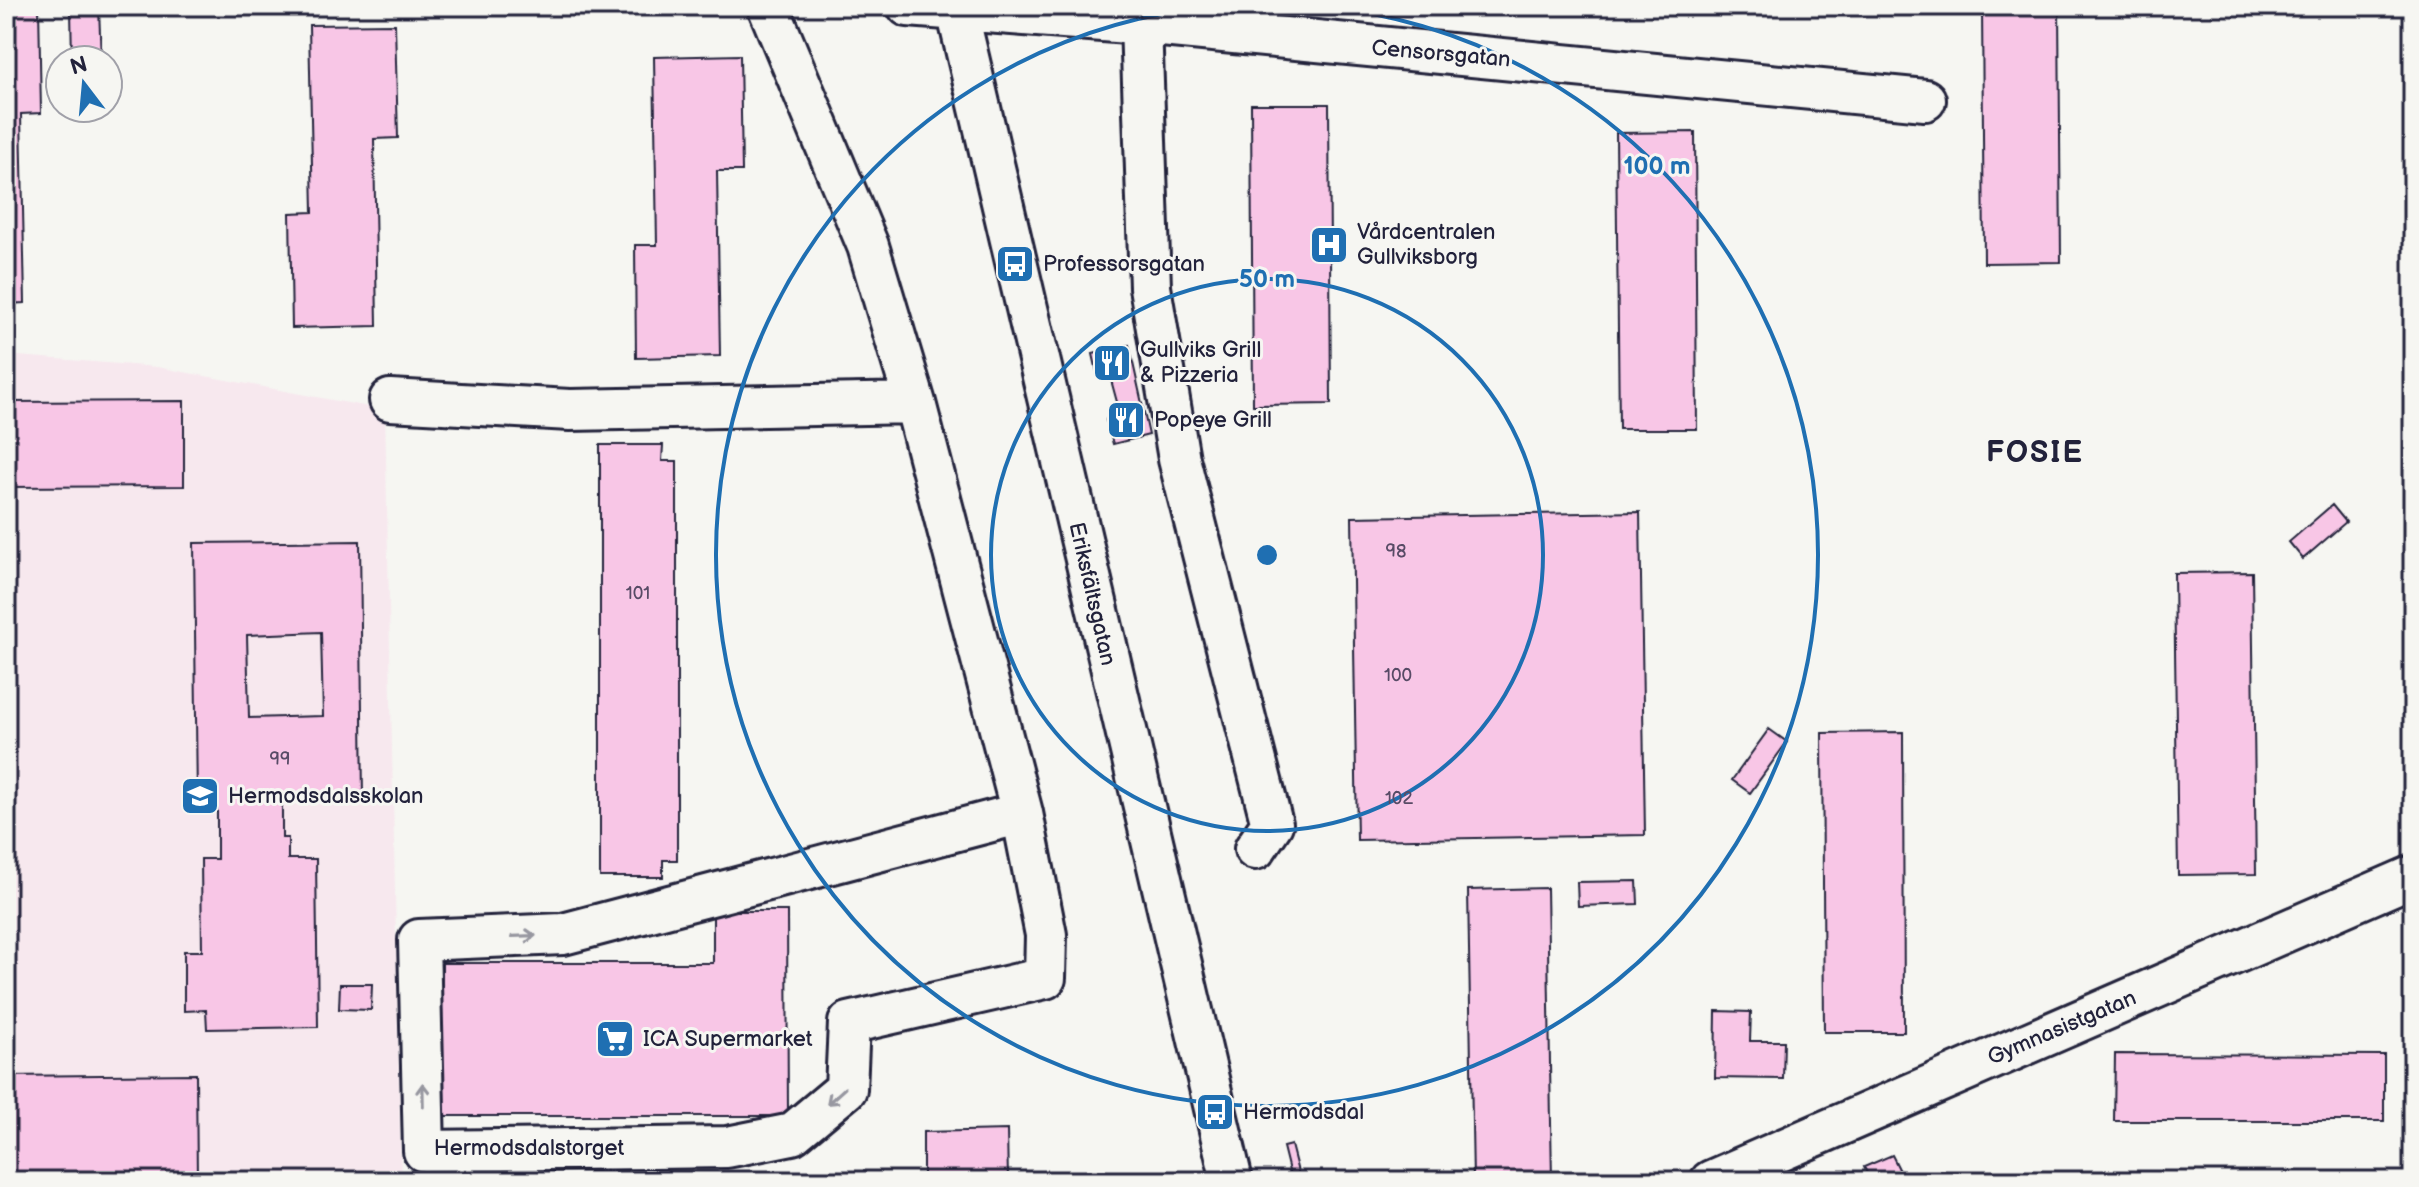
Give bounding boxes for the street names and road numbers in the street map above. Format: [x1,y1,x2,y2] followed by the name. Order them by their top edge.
[1370,34,1512,74] street label: Censorsgatan
[1062,520,1122,668] street label: Eriksfältsgatan
[1984,985,2140,1071] street label: Gymnasistgatan
[434,1135,625,1162] street label: Hermodsdalstorget

